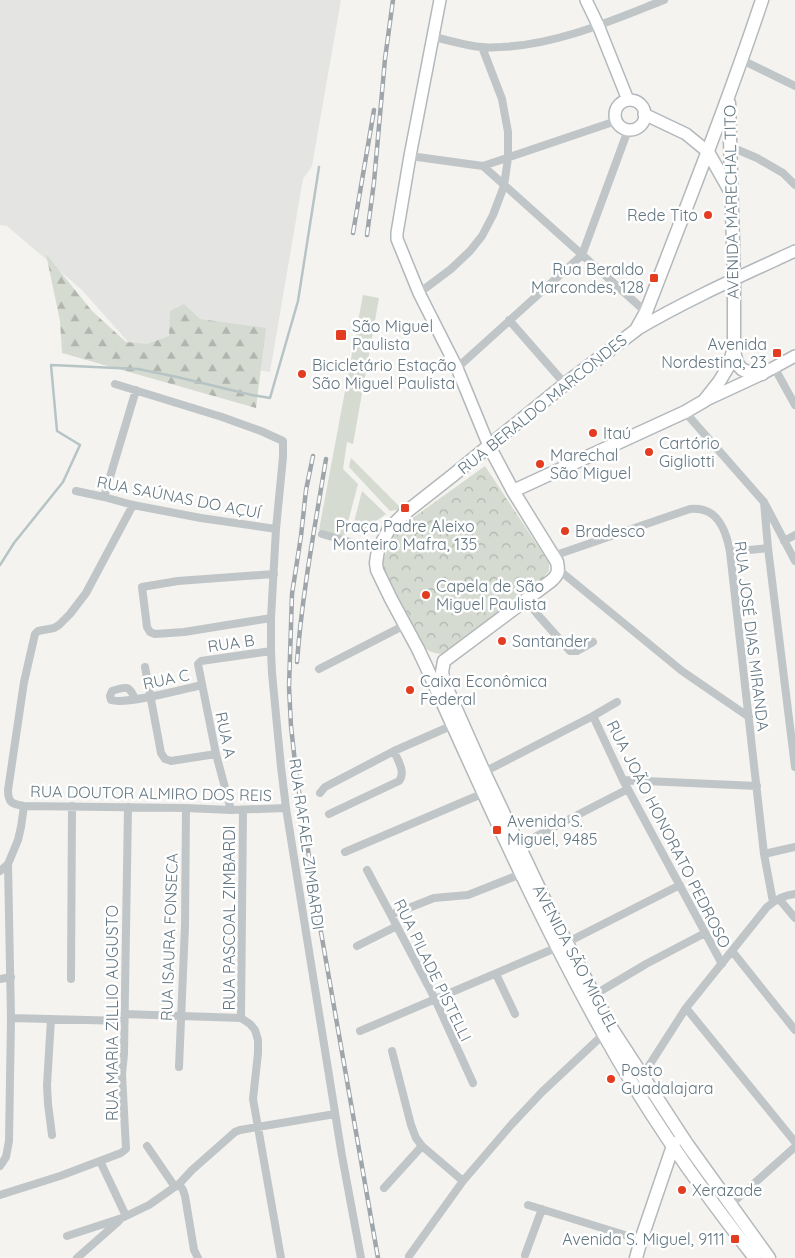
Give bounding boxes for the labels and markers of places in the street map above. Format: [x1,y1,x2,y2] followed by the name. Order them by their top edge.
[627,205,698,225] place label: Rede Tito
[702,209,714,221] marker: Rede Tito
[531,259,644,297] place label: Rua Beraldo Marcondes, 128
[648,272,660,284] marker: Rua Beraldo Marcondes, 128
[352,316,433,354] place label: São Miguel Paulista
[334,328,348,342] marker: São Miguel Paulista
[661,334,767,372] place label: Avenida Nordestina, 23
[771,347,783,359] marker: Avenida Nordestina, 23
[312,355,457,393] place label: Bicicletário Estação São Miguel Paulista
[296,368,308,380] marker: Bicicletário Estação São Miguel Paulista
[603,423,631,443] place label: Itaú
[587,427,599,439] marker: Itaú
[659,433,720,471] place label: Cartório Gigliotti
[550,445,631,483] place label: Marechal São Miguel
[643,446,655,458] marker: Cartório Gigliotti
[534,458,546,470] marker: Marechal São Miguel
[399,502,411,514] marker: Praça Padre Aleixo Monteiro Mafra, 135
[333,516,477,554] place label: Praça Padre Aleixo Monteiro Mafra, 135
[575,521,645,541] place label: Bradesco
[559,525,571,537] marker: Bradesco
[436,576,547,614] place label: Capela de São Miguel Paulista
[420,589,432,601] marker: Capela de São Miguel Paulista
[512,631,589,651] place label: Santander
[496,635,508,647] marker: Santander
[420,671,547,709] place label: Caixa Econômica Federal
[404,684,416,696] marker: Caixa Econômica Federal
[507,811,598,849] place label: Avenida S. Miguel, 9485
[491,824,503,836] marker: Avenida S. Miguel, 9485
[621,1060,713,1098] place label: Posto Guadalajara
[605,1073,617,1085] marker: Posto Guadalajara
[692,1180,762,1200] place label: Xerazade
[676,1184,688,1196] marker: Xerazade
[562,1229,725,1249] place label: Avenida S. Miguel, 9111
[729,1233,741,1245] marker: Avenida S. Miguel, 9111

